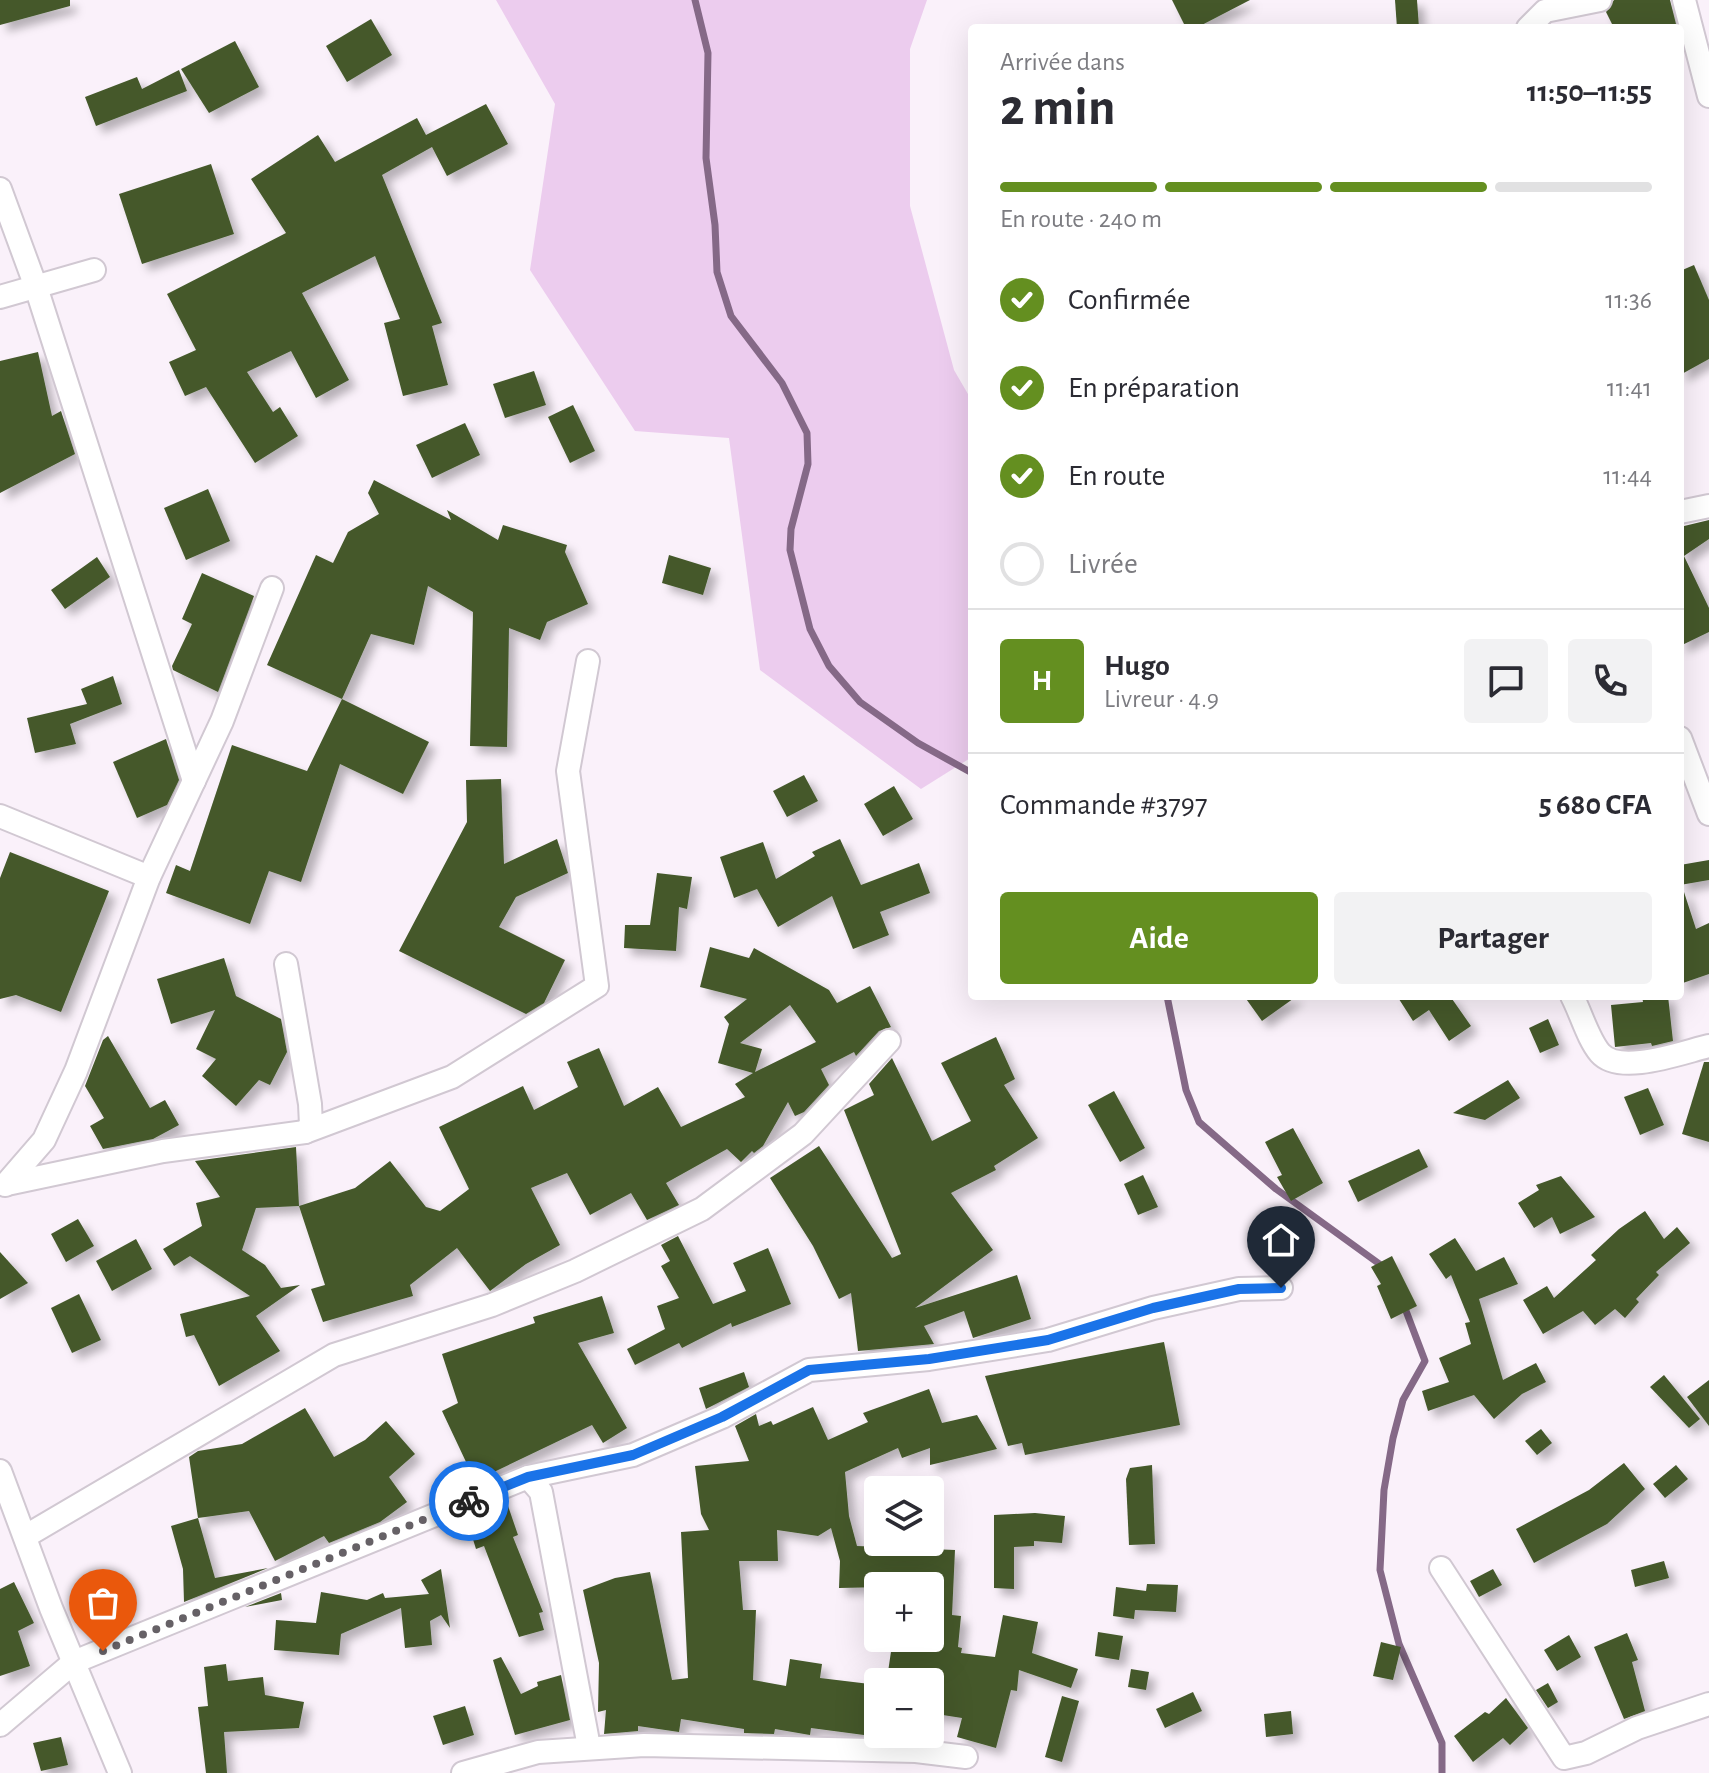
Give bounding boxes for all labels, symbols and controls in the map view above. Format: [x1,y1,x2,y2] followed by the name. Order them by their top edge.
[1000,49,1125,75] text: Arrivée dans
[1527,77,1652,107] text: 11:50–11:55
[1000,82,1115,134] text: 2 min
[1000,206,1162,232] text: En route · 240 m
[1000,278,1044,322] icon: check
[1068,285,1191,315] text: Confirmée
[1605,287,1652,313] text: 11:36
[1000,366,1044,410] icon: check
[1068,373,1240,403] text: En préparation
[1607,375,1652,401] text: 11:41
[1000,454,1044,498] icon: check
[1068,461,1165,491] text: En route
[1603,463,1652,489] text: 11:44
[1068,549,1138,579] text: Livrée
[1464,639,1548,723] button: chat
[1568,639,1652,723] button: phone
[1104,651,1170,681] text: Hugo
[1032,666,1052,696] text: H
[1104,686,1219,712] text: Livreur · 4.9
[1000,790,1207,820] text: Commande #3797
[1539,790,1652,820] text: 5 680 CFA
[1000,892,1318,984] button: Aide
[1334,892,1652,984] button: Partager
[1247,1206,1315,1288] pin
[1259,1218,1303,1262] icon: home
[429,1461,509,1541] courier
[864,1476,944,1748] map controls
[864,1476,944,1556] button: layers
[447,1479,491,1523] icon: bike
[69,1569,137,1651] pin
[864,1572,944,1652] button: +
[81,1581,125,1625] icon: bag
[864,1668,944,1748] button: −

